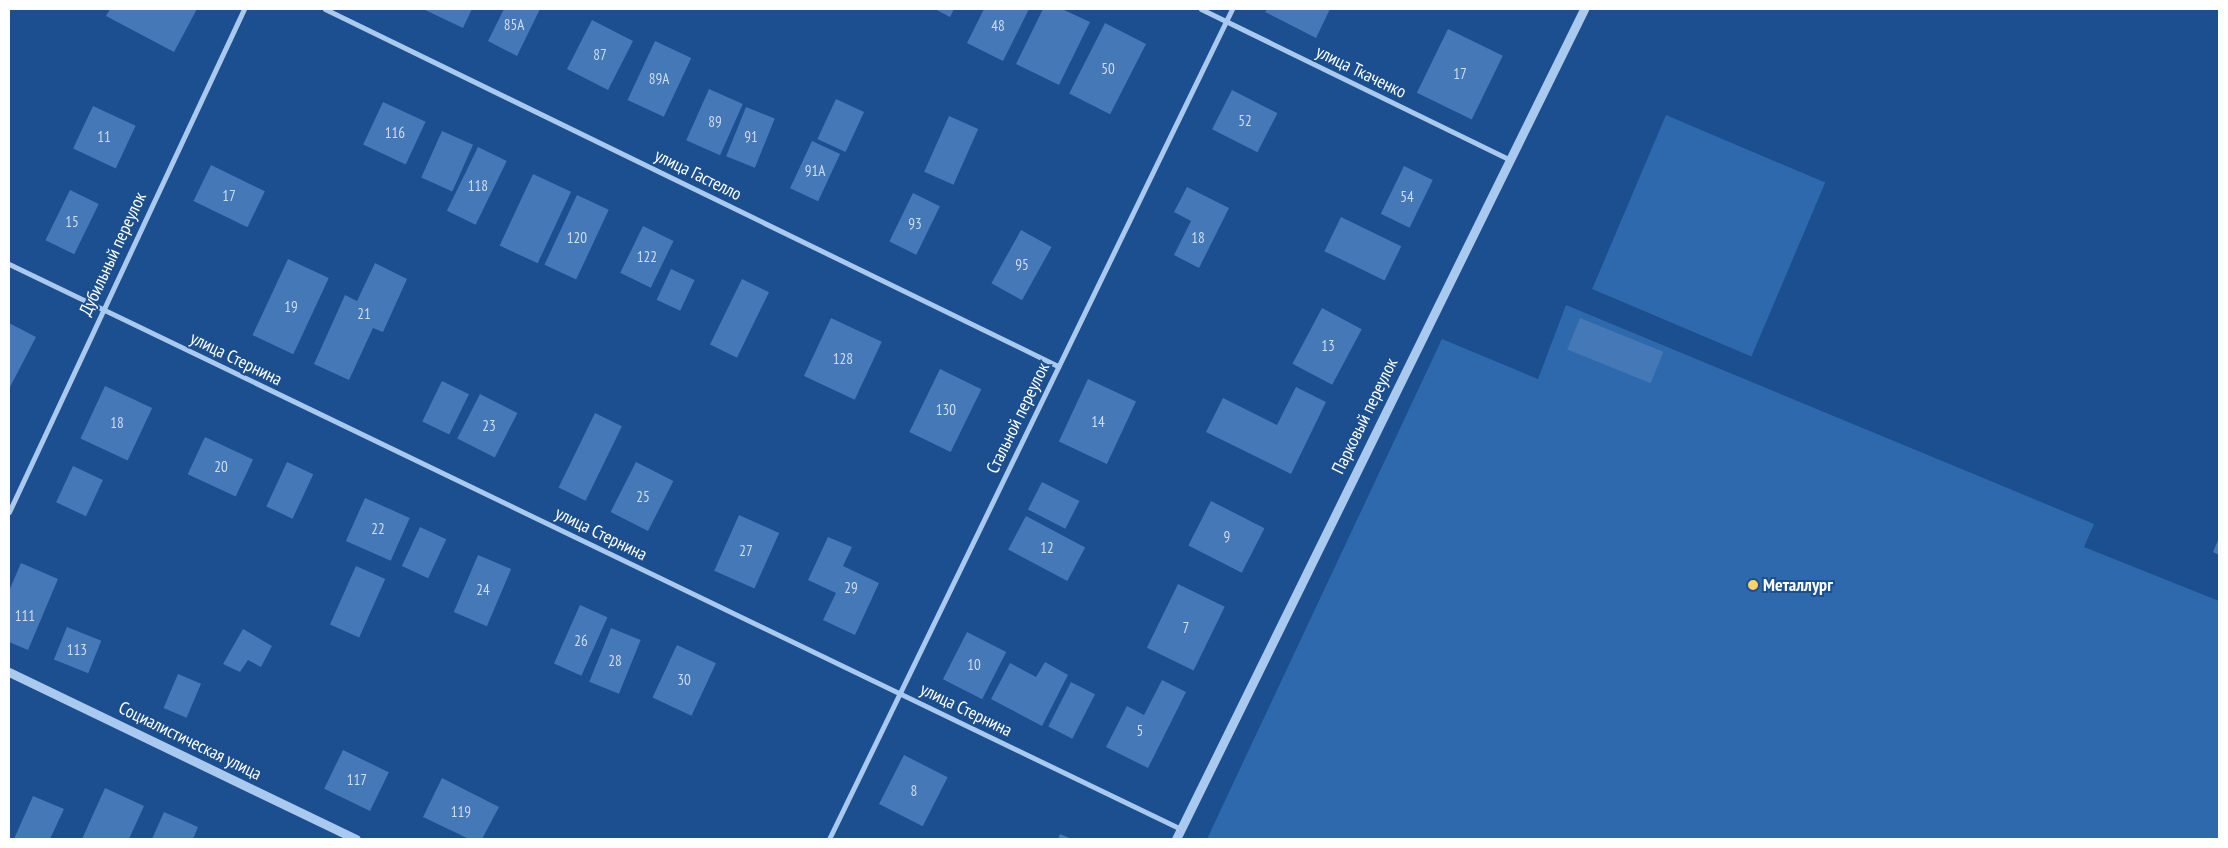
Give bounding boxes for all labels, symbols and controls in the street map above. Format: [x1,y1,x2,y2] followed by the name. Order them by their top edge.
[504,16,524,34] house number: 85А
[991,17,1005,35] house number: 48
[1312,41,1410,103] street label: улица Ткаченко
[593,46,607,64] house number: 87
[1101,60,1115,78] house number: 50
[1453,65,1467,83] house number: 17
[649,70,669,88] house number: 89А
[1238,112,1252,130] house number: 52
[708,113,722,131] house number: 89
[385,124,405,142] house number: 116
[97,128,111,146] house number: 11
[744,128,758,146] house number: 91
[651,145,745,205] street label: улица Гастелло
[805,162,825,180] house number: 91А
[468,177,488,195] house number: 118
[222,187,236,205] house number: 17
[1400,188,1414,206] house number: 54
[75,189,151,319] street label: Дубильный переулок
[65,213,79,231] house number: 15
[908,215,922,233] house number: 93
[567,229,587,247] house number: 120
[1191,229,1205,247] house number: 18
[637,248,657,266] house number: 122
[1015,256,1029,274] house number: 95
[284,298,298,316] house number: 19
[357,305,371,323] house number: 21
[187,327,285,391] street label: улица Стернина
[1321,337,1335,355] house number: 13
[833,350,853,368] house number: 128
[1328,354,1402,478] street label: Парковый переулок
[982,359,1054,477] street label: Стальной переулок
[936,401,956,419] house number: 130
[1091,413,1105,431] house number: 14
[110,414,124,432] house number: 18
[482,417,496,435] house number: 23
[214,458,228,476] house number: 20
[636,488,650,506] house number: 25
[552,502,650,566] street label: улица Стернина
[371,520,385,538] house number: 22
[1224,528,1230,546] house number: 9
[1040,539,1054,557] house number: 12
[739,542,753,560] house number: 27
[1763,574,1833,596] place label: Металлург
[844,579,858,597] house number: 29
[1747,579,1759,591] marker: Металлург
[476,581,490,599] house number: 24
[15,607,35,625] house number: 111
[1183,619,1189,637] house number: 7
[574,632,588,650] house number: 26
[67,641,87,659] house number: 113
[608,652,622,670] house number: 28
[967,656,981,674] house number: 10
[677,671,691,689] house number: 30
[917,678,1015,742] street label: улица Стернина
[115,697,265,785] street label: Социалистическая улица
[1137,722,1143,740] house number: 5
[347,771,367,789] house number: 117
[911,782,917,800] house number: 8
[451,803,471,821] house number: 119

